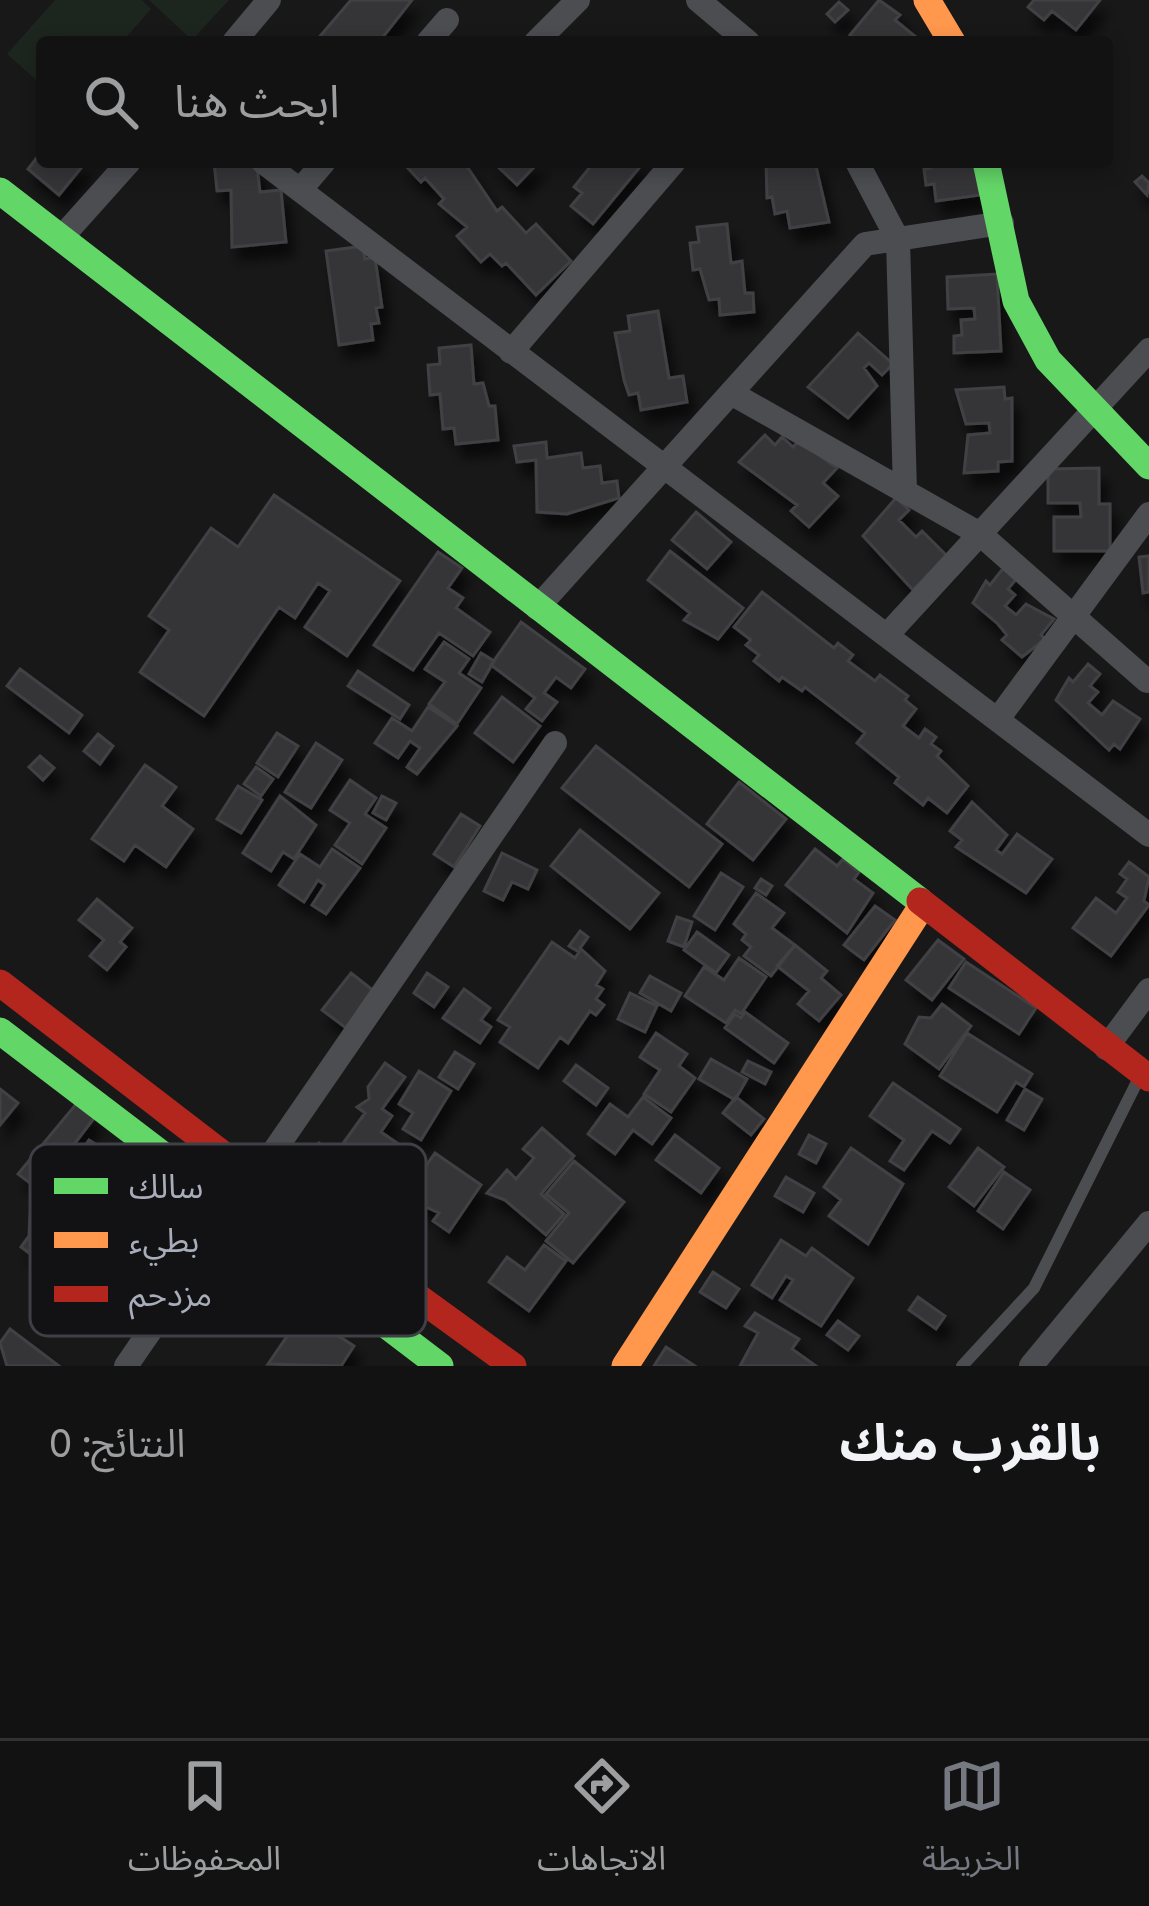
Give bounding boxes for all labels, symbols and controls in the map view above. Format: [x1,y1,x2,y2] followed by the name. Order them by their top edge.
[36,36,1113,168] search box
[78,69,144,135] icon: search
[174,77,340,134] text: ابحث هنا
[30,1144,426,1336] legend
[129,1169,203,1211] text: سالك
[129,1223,199,1266] text: بطيء
[129,1277,212,1320] text: مزدحم
[840,1415,1101,1480] text: بالقرب منك
[48,1423,185,1472] text: النتائج: 0
[128,1753,281,1894] tab: المحفوظات
[537,1753,666,1894] tab: الاتجاهات
[922,1753,1021,1894] tab: الخريطة

